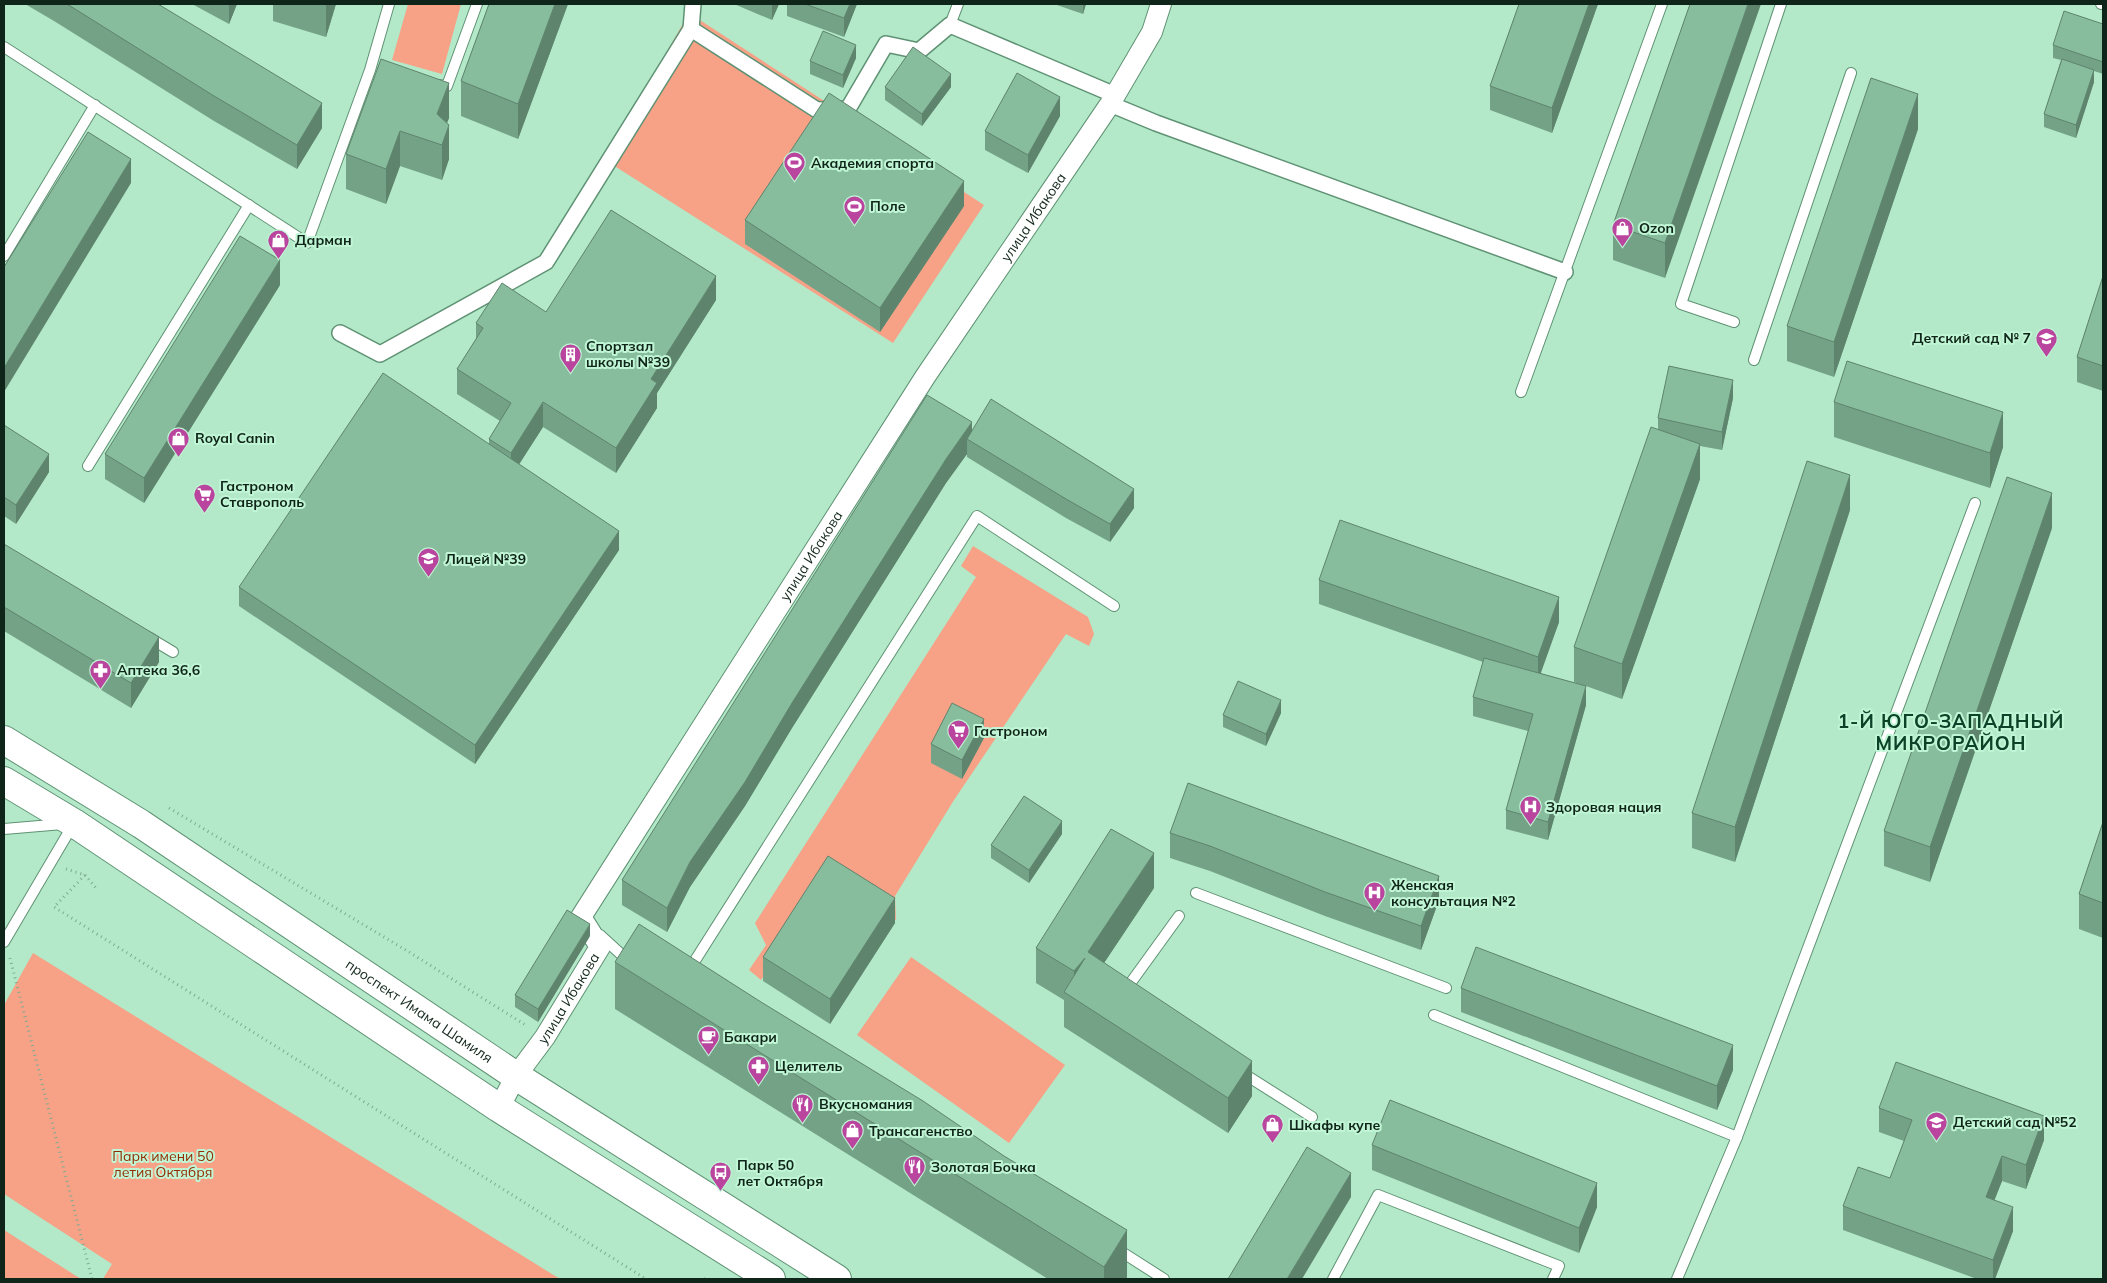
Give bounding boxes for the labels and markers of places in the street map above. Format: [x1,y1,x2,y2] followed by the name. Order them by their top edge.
[783,151,807,182] sports icon: Академия спорта
[811,154,934,172] place label: Академия спорта
[842,194,866,225] sports icon: Поле
[870,197,906,215] place label: Поле
[1611,216,1635,247] shop icon: Ozon
[1639,219,1674,237] place label: Ozon
[267,228,291,259] shop icon: Дарман
[295,231,352,249] place label: Дарман
[2035,326,2059,357] school or university icon: Детский сад № 7
[1912,329,2031,347] place label: Детский сад № 7
[586,337,670,371] place label: Спортзал школы №39
[558,342,582,373] building icon: Спортзал школы №39
[167,426,191,457] shop icon: Royal Canin
[195,429,275,447] place label: Royal Canin
[220,477,304,511] place label: Гастроном Ставрополь
[192,482,216,513] supermarket icon: Гастроном Ставрополь
[417,547,441,578] school or university icon: Лицей №39
[445,550,526,568] place label: Лицей №39
[89,658,113,689] pharmacy icon: Аптека 36,6
[117,661,200,679] place label: Аптека 36,6
[946,719,970,750] supermarket icon: Гастроном
[974,722,1048,740] place label: Гастроном
[1518,795,1542,826] hospital icon: Здоровая нация
[1546,798,1662,816] place label: Здоровая нация
[1391,876,1516,910] place label: Женская консультация №2
[1363,881,1387,912] hospital icon: Женская консультация №2
[696,1025,720,1056] cafe icon: Бакари
[724,1028,777,1046] place label: Бакари
[747,1054,771,1085] pharmacy icon: Целитель
[775,1057,843,1075] place label: Целитель
[791,1092,815,1123] restaurant icon: Вкусномания
[819,1095,913,1113] place label: Вкусномания
[1925,1110,1949,1141] school or university icon: Детский сад №52
[1261,1113,1285,1144] shop icon: Шкафы купе
[1953,1113,2077,1131] place label: Детский сад №52
[1289,1116,1381,1134] place label: Шкафы купе
[841,1119,865,1150] shop icon: Трансагенство
[869,1122,973,1140] place label: Трансагенство
[903,1155,927,1186] restaurant icon: Золотая Бочка
[737,1156,823,1190] place label: Парк 50 лет Октября
[931,1158,1036,1176] place label: Золотая Бочка
[709,1161,733,1192] bus stop icon: Парк 50 лет Октября

